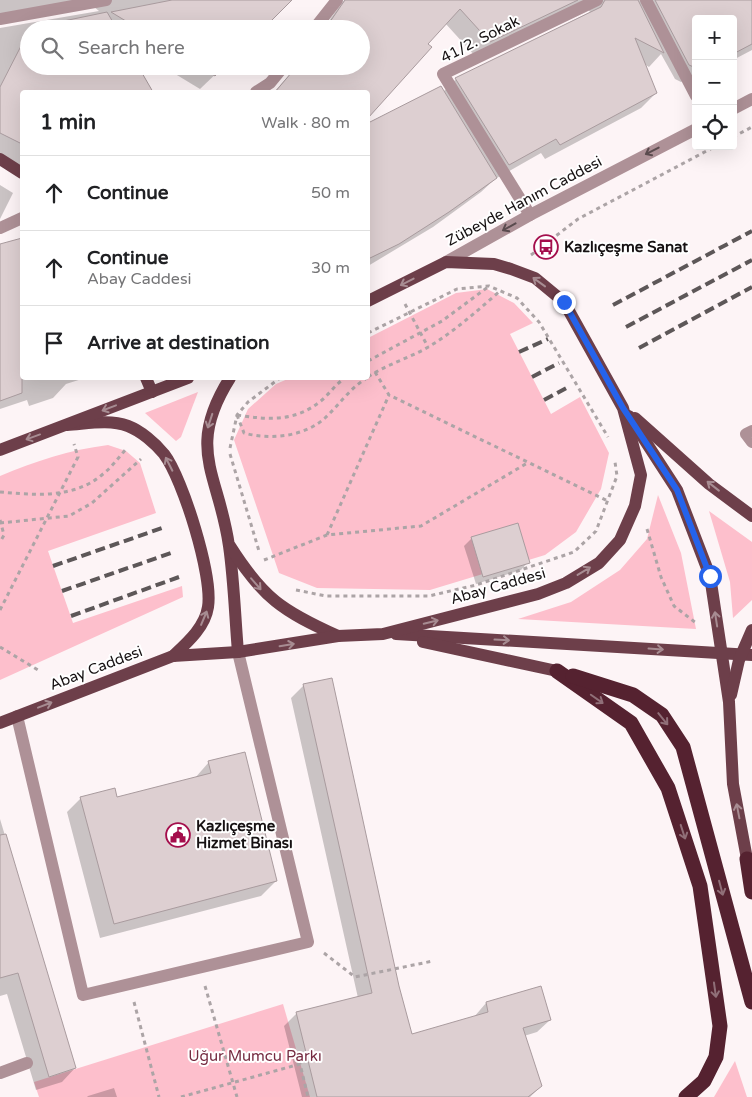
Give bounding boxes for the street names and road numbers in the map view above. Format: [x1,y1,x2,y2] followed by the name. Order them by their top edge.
[438,12,522,66] street label: 41/2. Sokak
[443,152,605,250] street label: Zübeyde Hanım Caddesi
[448,564,548,608] street label: Abay Caddesi
[47,642,145,694] street label: Abay Caddesi

